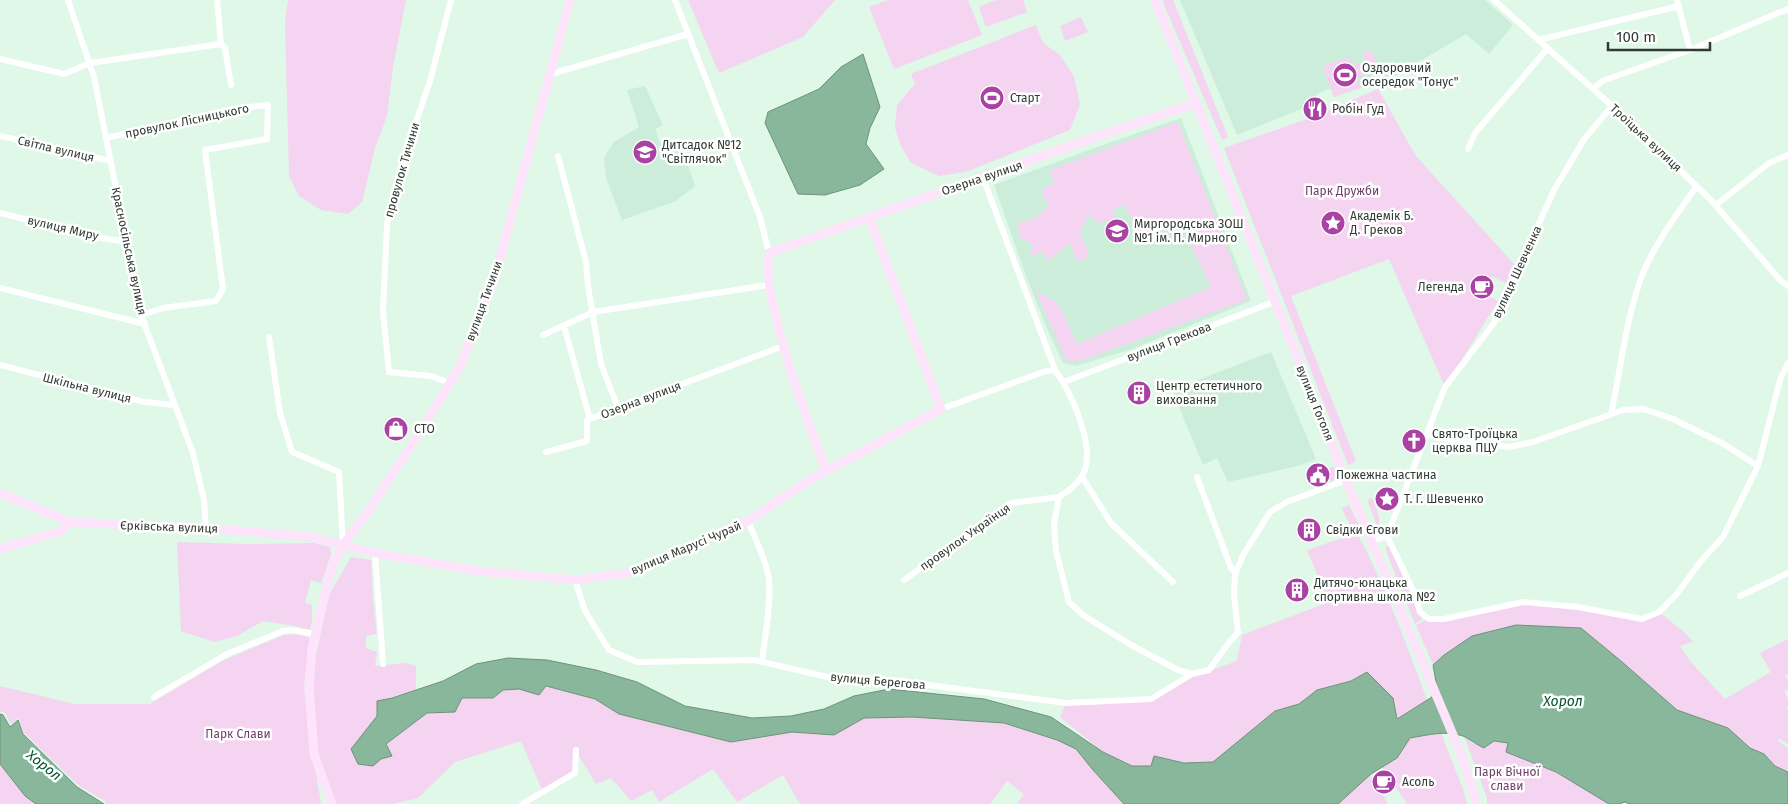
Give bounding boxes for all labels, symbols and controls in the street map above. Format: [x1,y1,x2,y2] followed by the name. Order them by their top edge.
[1608,20,1710,52] scale bar
[1616,28,1656,46] text: 100 m
[1362,61,1459,89] place label: Оздоровчий осередок "Тонус"
[1332,62,1358,88] sports icon: Оздоровчий осередок "Тонус"
[979,85,1005,111] sports icon: Старт
[1010,91,1040,105] place label: Старт
[1302,96,1328,122] restaurant icon: Робін Гуд
[124,101,250,141] street label: провулок Лісницького
[1607,101,1685,175] street label: Троїцька вулиця
[1332,102,1384,116] place label: Робін Гуд
[382,121,422,219] street label: провулок Тичини
[16,133,96,165] street label: Світла вулиця
[661,138,742,166] place label: Дитсадок №12 "Світлячок"
[632,139,658,165] school or university icon: Дитсадок №12 "Світлячок"
[940,158,1024,198] street label: Озерна вулиця
[1305,184,1379,198] park label: Парк Дружби
[109,186,149,316] street label: Красносільська вулиця
[1349,209,1413,237] place label: Академік Б. Д. Греков
[1320,210,1346,236] place icon: Академік Б. Д. Греков
[26,213,100,243] street label: вулиця Миру
[1134,217,1244,245] place label: Миргородська ЗОШ №1 ім. П. Мирного
[1104,218,1130,244] school or university icon: Миргородська ЗОШ №1 ім. П. Мирного
[1489,224,1545,320] street label: вулиця Шевченка
[463,259,505,343] street label: вулиця Тичини
[1469,274,1495,300] cafe icon: Легенда
[1418,280,1464,294] place label: Легенда
[1125,319,1213,365] street label: вулиця Грекова
[1293,363,1337,443] street label: вулиця Гоголя
[41,370,133,406] street label: Шкільна вулиця
[599,378,683,422] street label: Озерна вулиця
[1156,379,1262,407] place label: Центр естетичного виховання
[1126,380,1152,406] building icon: Центр естетичного виховання
[383,416,409,442] shop icon: СТО
[414,422,435,436] place label: СТО
[1432,427,1518,455] place label: Свято-Троїцька церква ПЦУ
[1401,428,1427,454] church icon: Свято-Троїцька церква ПЦУ
[1305,462,1331,488] public building icon: Пожежна частина
[1336,468,1437,482] place label: Пожежна частина
[1374,486,1400,512] place icon: Т. Г. Шевченко
[1404,492,1484,506] place label: Т. Г. Шевченко
[917,501,1013,573] street label: провулок Українця
[1296,517,1322,543] building icon: Свідки Єгови
[120,518,218,536] street label: Єрківська вулиця
[629,518,743,578] street label: вулиця Марусі Чурай
[1326,523,1398,537] place label: Свідки Єгови
[1313,576,1436,604] place label: Дитячо-юнацька спортивна школа №2
[1284,577,1310,603] building icon: Дитячо-юнацька спортивна школа №2
[830,670,926,692] street label: вулиця Берегова
[1542,693,1583,710] water label: Хорол
[205,727,271,741] park label: Парк Слави
[22,746,64,784] water label: Хорол
[1474,765,1541,793] park label: Парк Вічної слави
[1371,769,1397,795] cafe icon: Асоль
[1402,775,1434,789] place label: Асоль

